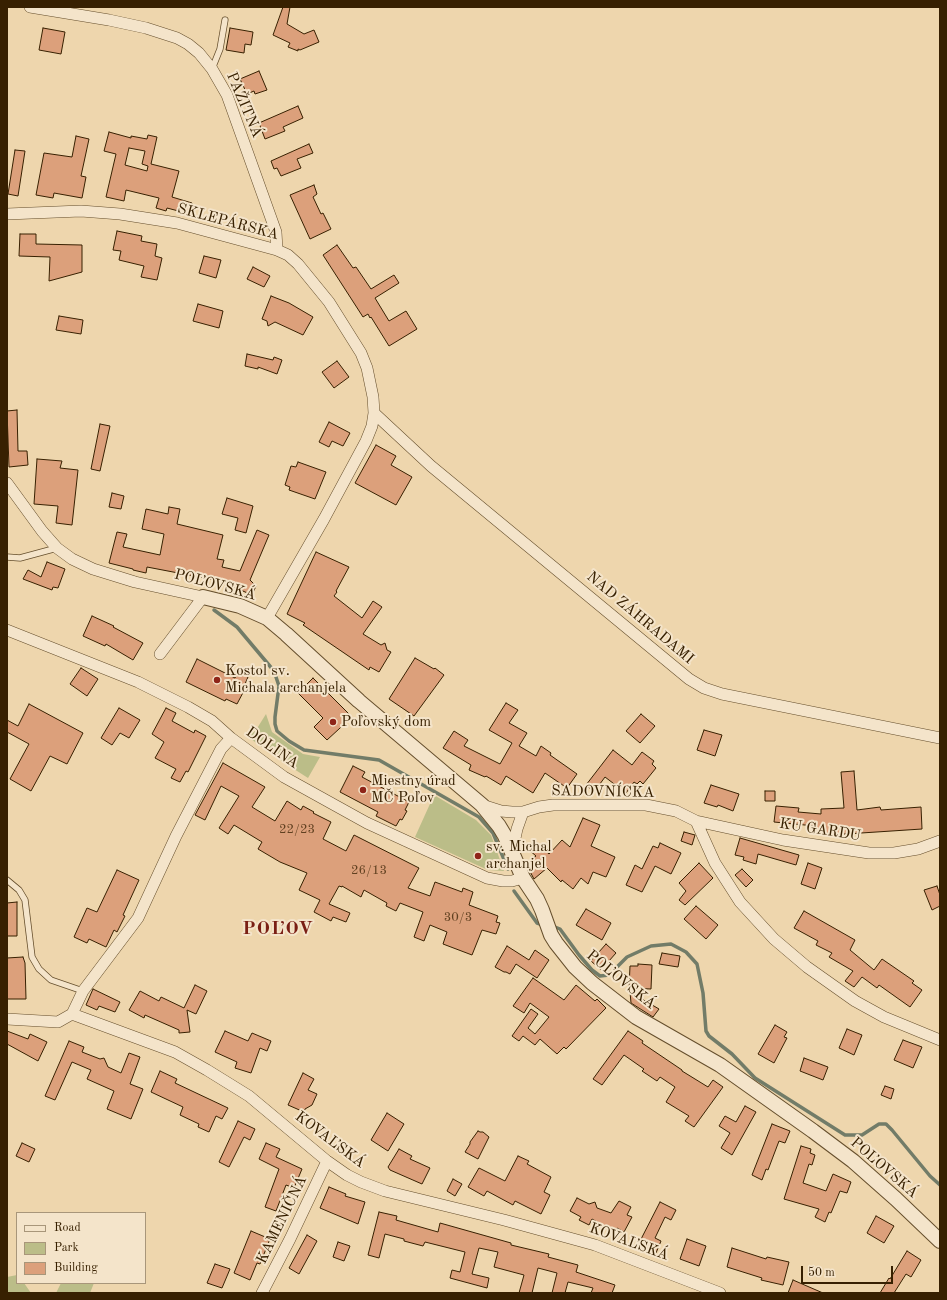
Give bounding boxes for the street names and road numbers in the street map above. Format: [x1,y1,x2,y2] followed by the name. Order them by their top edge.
[222,69,266,141] street label: PAŽITNÁ
[175,200,281,244] street label: SKLEPÁRSKA
[172,565,258,605] street label: POĽOVSKÁ
[583,568,697,668] street label: NAD ZÁHRADAMI
[242,723,302,773] street label: DOLINA
[551,782,655,802] street label: SADOVNÍCKA
[778,815,862,845] street label: KU GARDU
[583,947,659,1013] street label: POĽOVSKÁ
[291,1108,369,1172] street label: KOVAĽSKÁ
[846,1134,922,1202] street label: POĽOVSKÁ
[253,1173,311,1267] street label: KAMENIČNÁ
[587,1219,671,1265] street label: KOVAĽSKÁ

